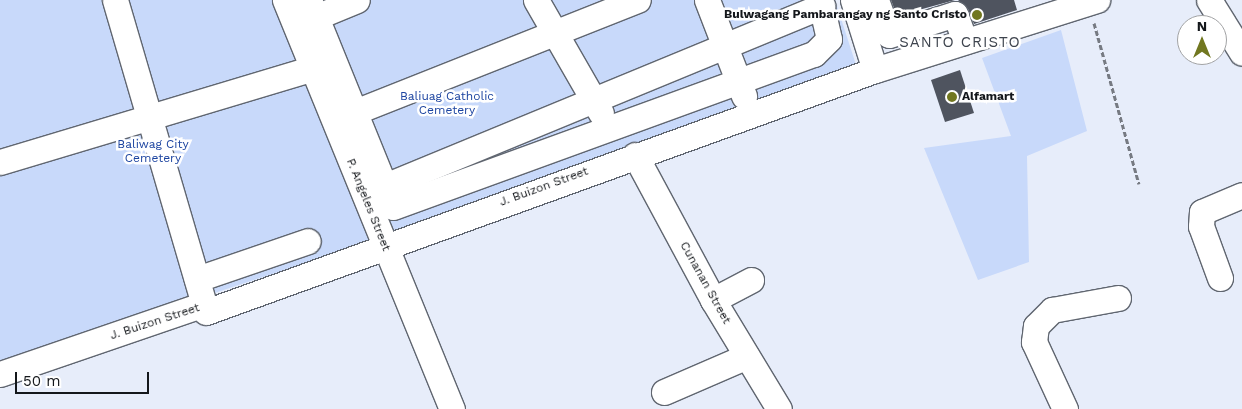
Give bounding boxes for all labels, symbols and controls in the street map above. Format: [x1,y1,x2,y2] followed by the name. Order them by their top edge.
[724,8,967,22] place label: Bulwagang Pambarangay ng Santo Cristo
[971,9,983,21] marker: Bulwagang Pambarangay ng Santo Cristo
[1177,15,1227,65] north arrow
[1197,18,1207,34] text: N
[898,34,1022,52] district label: SANTO CRISTO
[400,90,494,118] park label: Baliuag Catholic Cemetery
[962,90,1014,104] place label: Alfamart
[946,91,958,103] marker: Alfamart
[117,138,189,166] park label: Baliwag City Cemetery
[343,156,393,254] street label: P. Angeles Street
[498,164,590,210] street label: J. Buizon Street
[676,239,734,327] street label: Cunanan Street
[108,301,202,343] street label: J. Buizon Street
[18,362,151,394] scale bar
[23,372,60,390] text: 50 m

